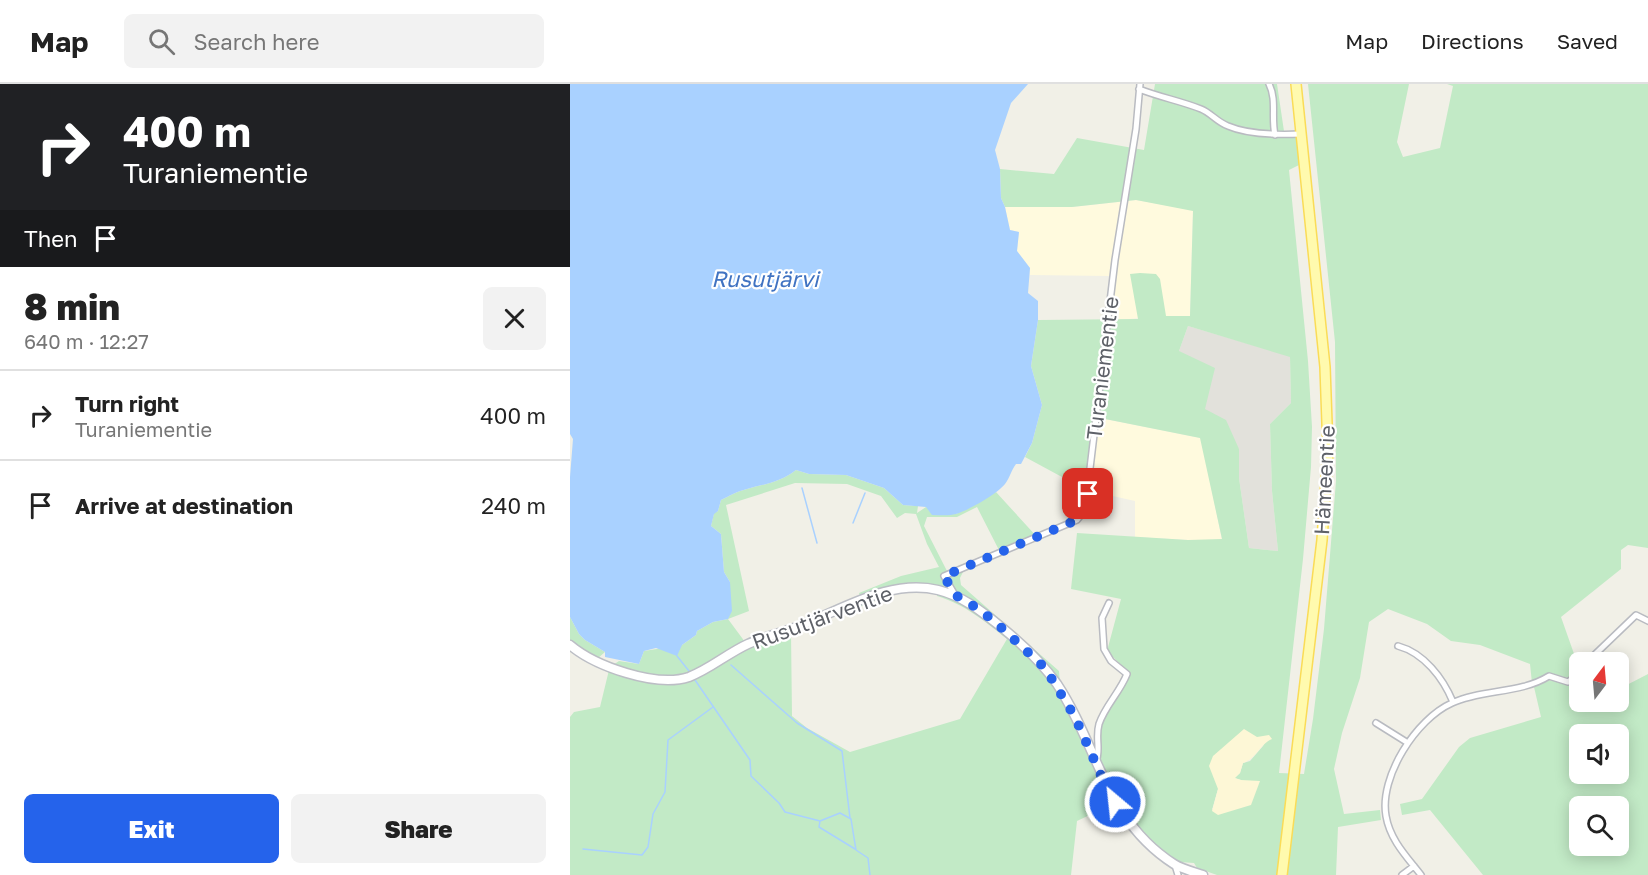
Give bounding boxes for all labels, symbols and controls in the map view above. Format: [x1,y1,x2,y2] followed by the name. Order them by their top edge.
[124,14,544,68] search box
[30,25,88,58] text: Map
[145,25,178,58] icon: search
[193,28,319,55] text: Search here
[1345,28,1388,54] text: Map
[1421,28,1524,54] text: Directions
[1557,28,1618,54] text: Saved
[123,106,251,156] text: 400 m
[24,108,102,186] icon: right
[123,157,308,189] text: Turaniementie
[89,222,122,255] icon: arrive
[24,225,77,252] text: Then
[711,265,822,292] water label: Rusutjärvi
[24,285,120,328] text: 8 min
[483,287,546,350] button: close
[1080,295,1124,441] street label: Turaniementie
[24,329,149,353] text: 640 m · 12:27
[75,390,179,417] text: Turn right
[24,399,57,432] icon: right
[480,402,546,429] text: 400 m
[75,417,212,441] text: Turaniementie
[1308,425,1340,535] street label: Hämeentie
[1062,468,1113,519] pin
[1071,477,1104,510] icon: arrive
[24,489,57,522] icon: arrive
[75,492,293,519] text: Arrive at destination
[481,492,546,519] text: 240 m
[748,580,896,654] street label: Rusutjärventie
[1569,652,1629,712] north arrow
[1569,652,1629,856] map controls
[1569,724,1629,784] button: sound
[1083,770,1147,834] position arrow
[24,794,279,863] button: Exit
[291,794,546,863] button: Share
[1569,796,1629,856] button: search

